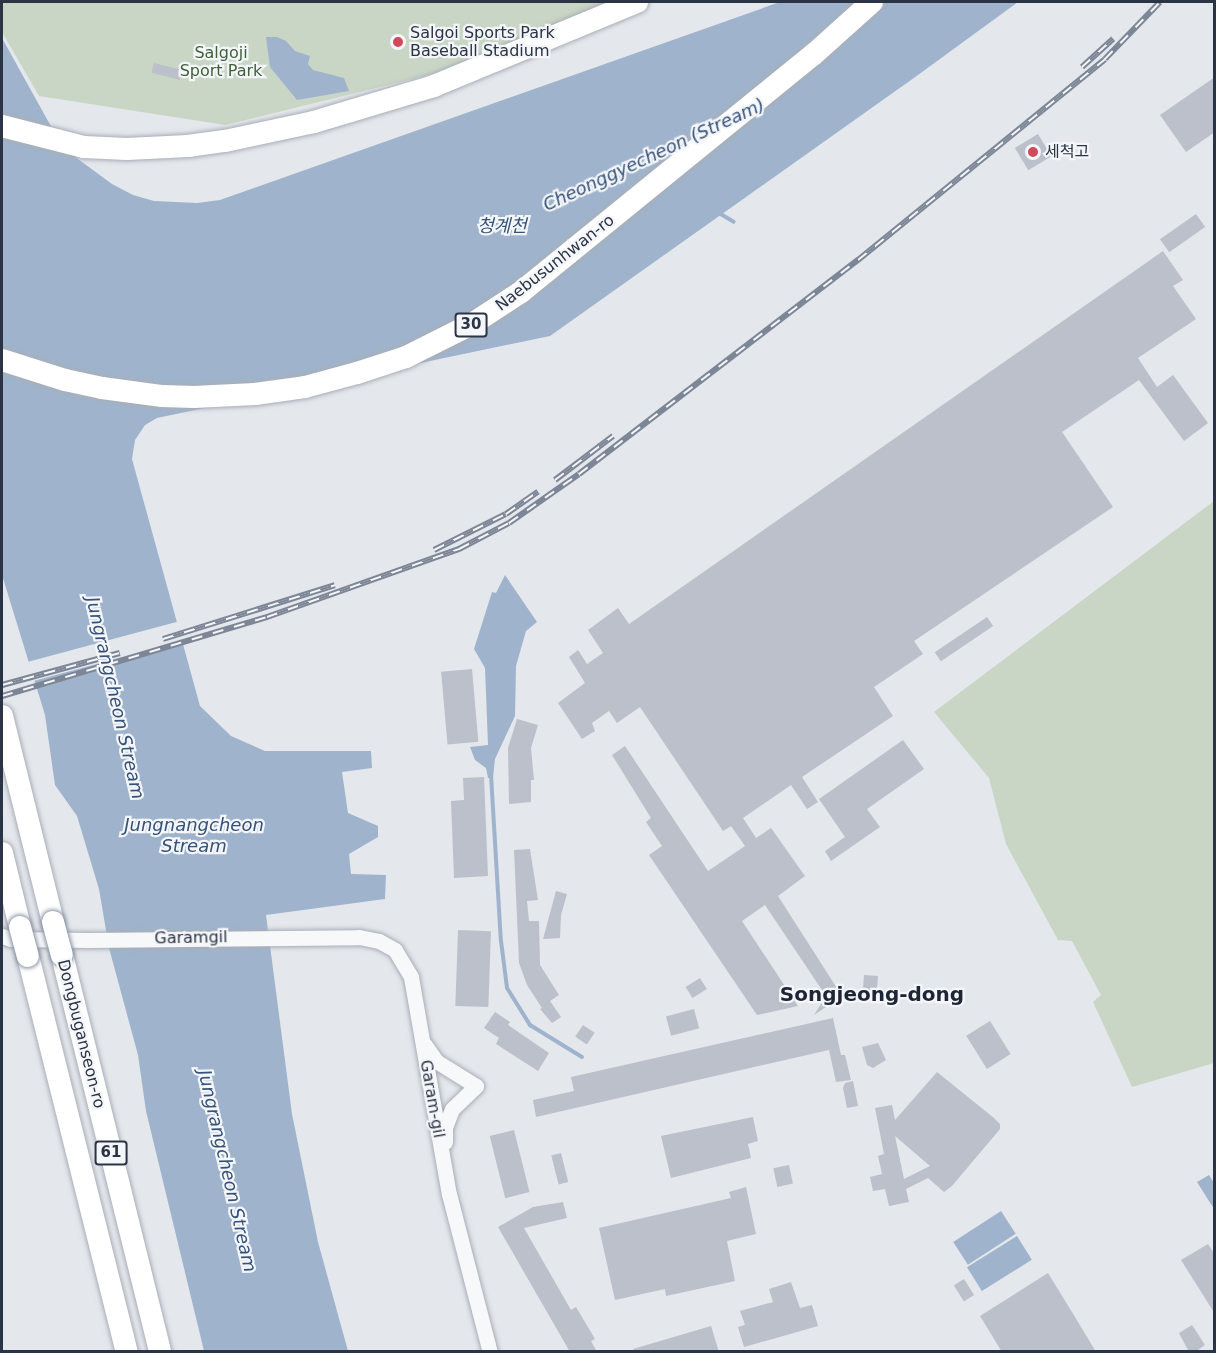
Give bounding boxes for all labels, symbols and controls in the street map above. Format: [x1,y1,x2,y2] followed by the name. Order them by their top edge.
[410,23,555,61] place label: Salgoi Sports Park Baseball Stadium
[391,35,405,49] marker: Salgoi Sports Park Baseball Stadium
[180,43,262,81] park label: Salgoji Sport Park
[540,94,768,216] water label: Cheonggyecheon (Stream)
[1045,142,1089,162] place label: 세척고
[1026,145,1040,159] marker: 세척고
[492,211,618,315] street label: Naebusunhwan-ro
[477,215,527,237] water label: 청계천
[454,313,488,337] road number: 30
[81,595,149,801] water label: Jungrangcheon Stream
[124,815,264,858] water label: Jungnangcheon Stream
[154,928,228,948] street label: Garamgil
[53,958,109,1110] street label: Dongbuganseon-ro
[780,982,964,1006] district label: Songjeong-dong
[416,1058,448,1140] street label: Garam-gil
[193,1068,261,1274] water label: Jungrangcheon Stream
[94,1141,128,1165] road number: 61

